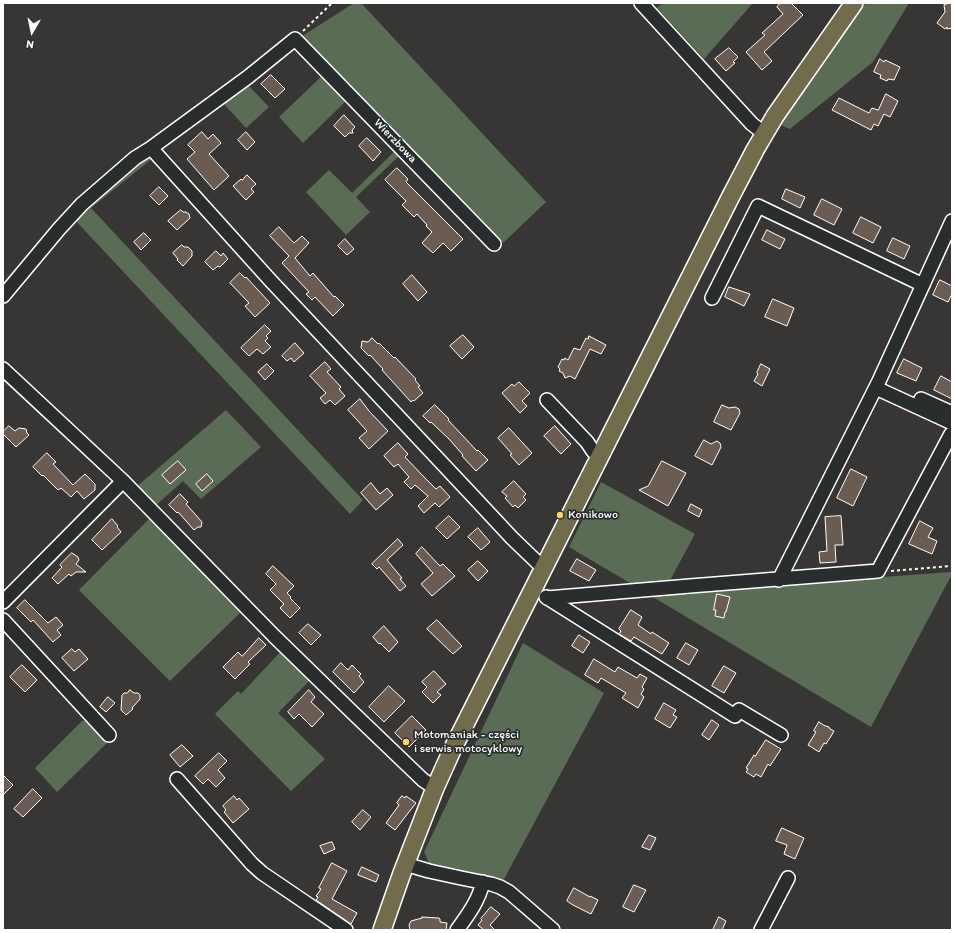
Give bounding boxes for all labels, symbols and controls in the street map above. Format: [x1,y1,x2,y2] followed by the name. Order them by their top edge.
[12,12,52,52] north arrow
[25,37,35,51] text: N
[370,116,420,166] street label: Wierzbowa
[568,508,618,522] place label: Konikowo
[555,510,565,520] marker: Konikowo
[414,728,522,756] place label: Motomaniak - części i serwis motocyklowy
[401,737,411,747] marker: Motomaniak - części i serwis motocyklowy

